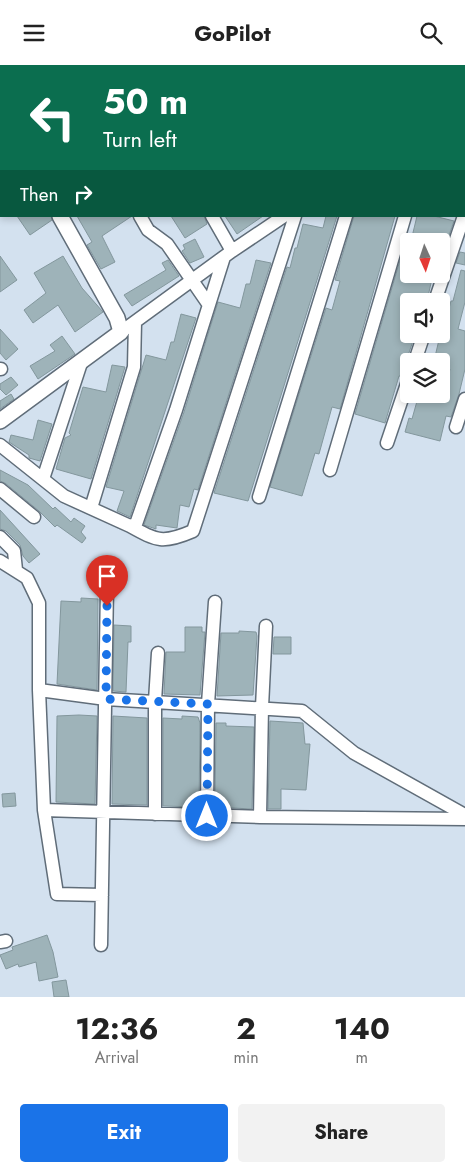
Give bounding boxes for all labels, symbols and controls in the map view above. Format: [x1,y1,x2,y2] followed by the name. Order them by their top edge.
[194,17,271,49] text: GoPilot
[20,19,48,47] icon: menu
[417,19,445,47] icon: search
[103,77,188,127] text: 50 m
[20,85,85,150] icon: left
[103,123,177,155] text: Turn left
[69,180,97,208] icon: right
[20,181,59,208] text: Then
[400,233,450,283] north arrow
[400,233,450,403] map controls
[400,293,450,343] button: sound
[400,353,450,403] button: layers
[86,555,128,606] pin
[93,562,121,590] icon: arrive
[180,789,232,841] position arrow
[75,1007,158,1050] text: 12:36
[236,1007,256,1050] text: 2
[334,1007,390,1050] text: 140
[95,1046,139,1069] text: Arrival
[234,1046,259,1069] text: min
[356,1046,368,1069] text: m
[20,1104,228,1162] button: Exit
[238,1104,445,1162] button: Share

